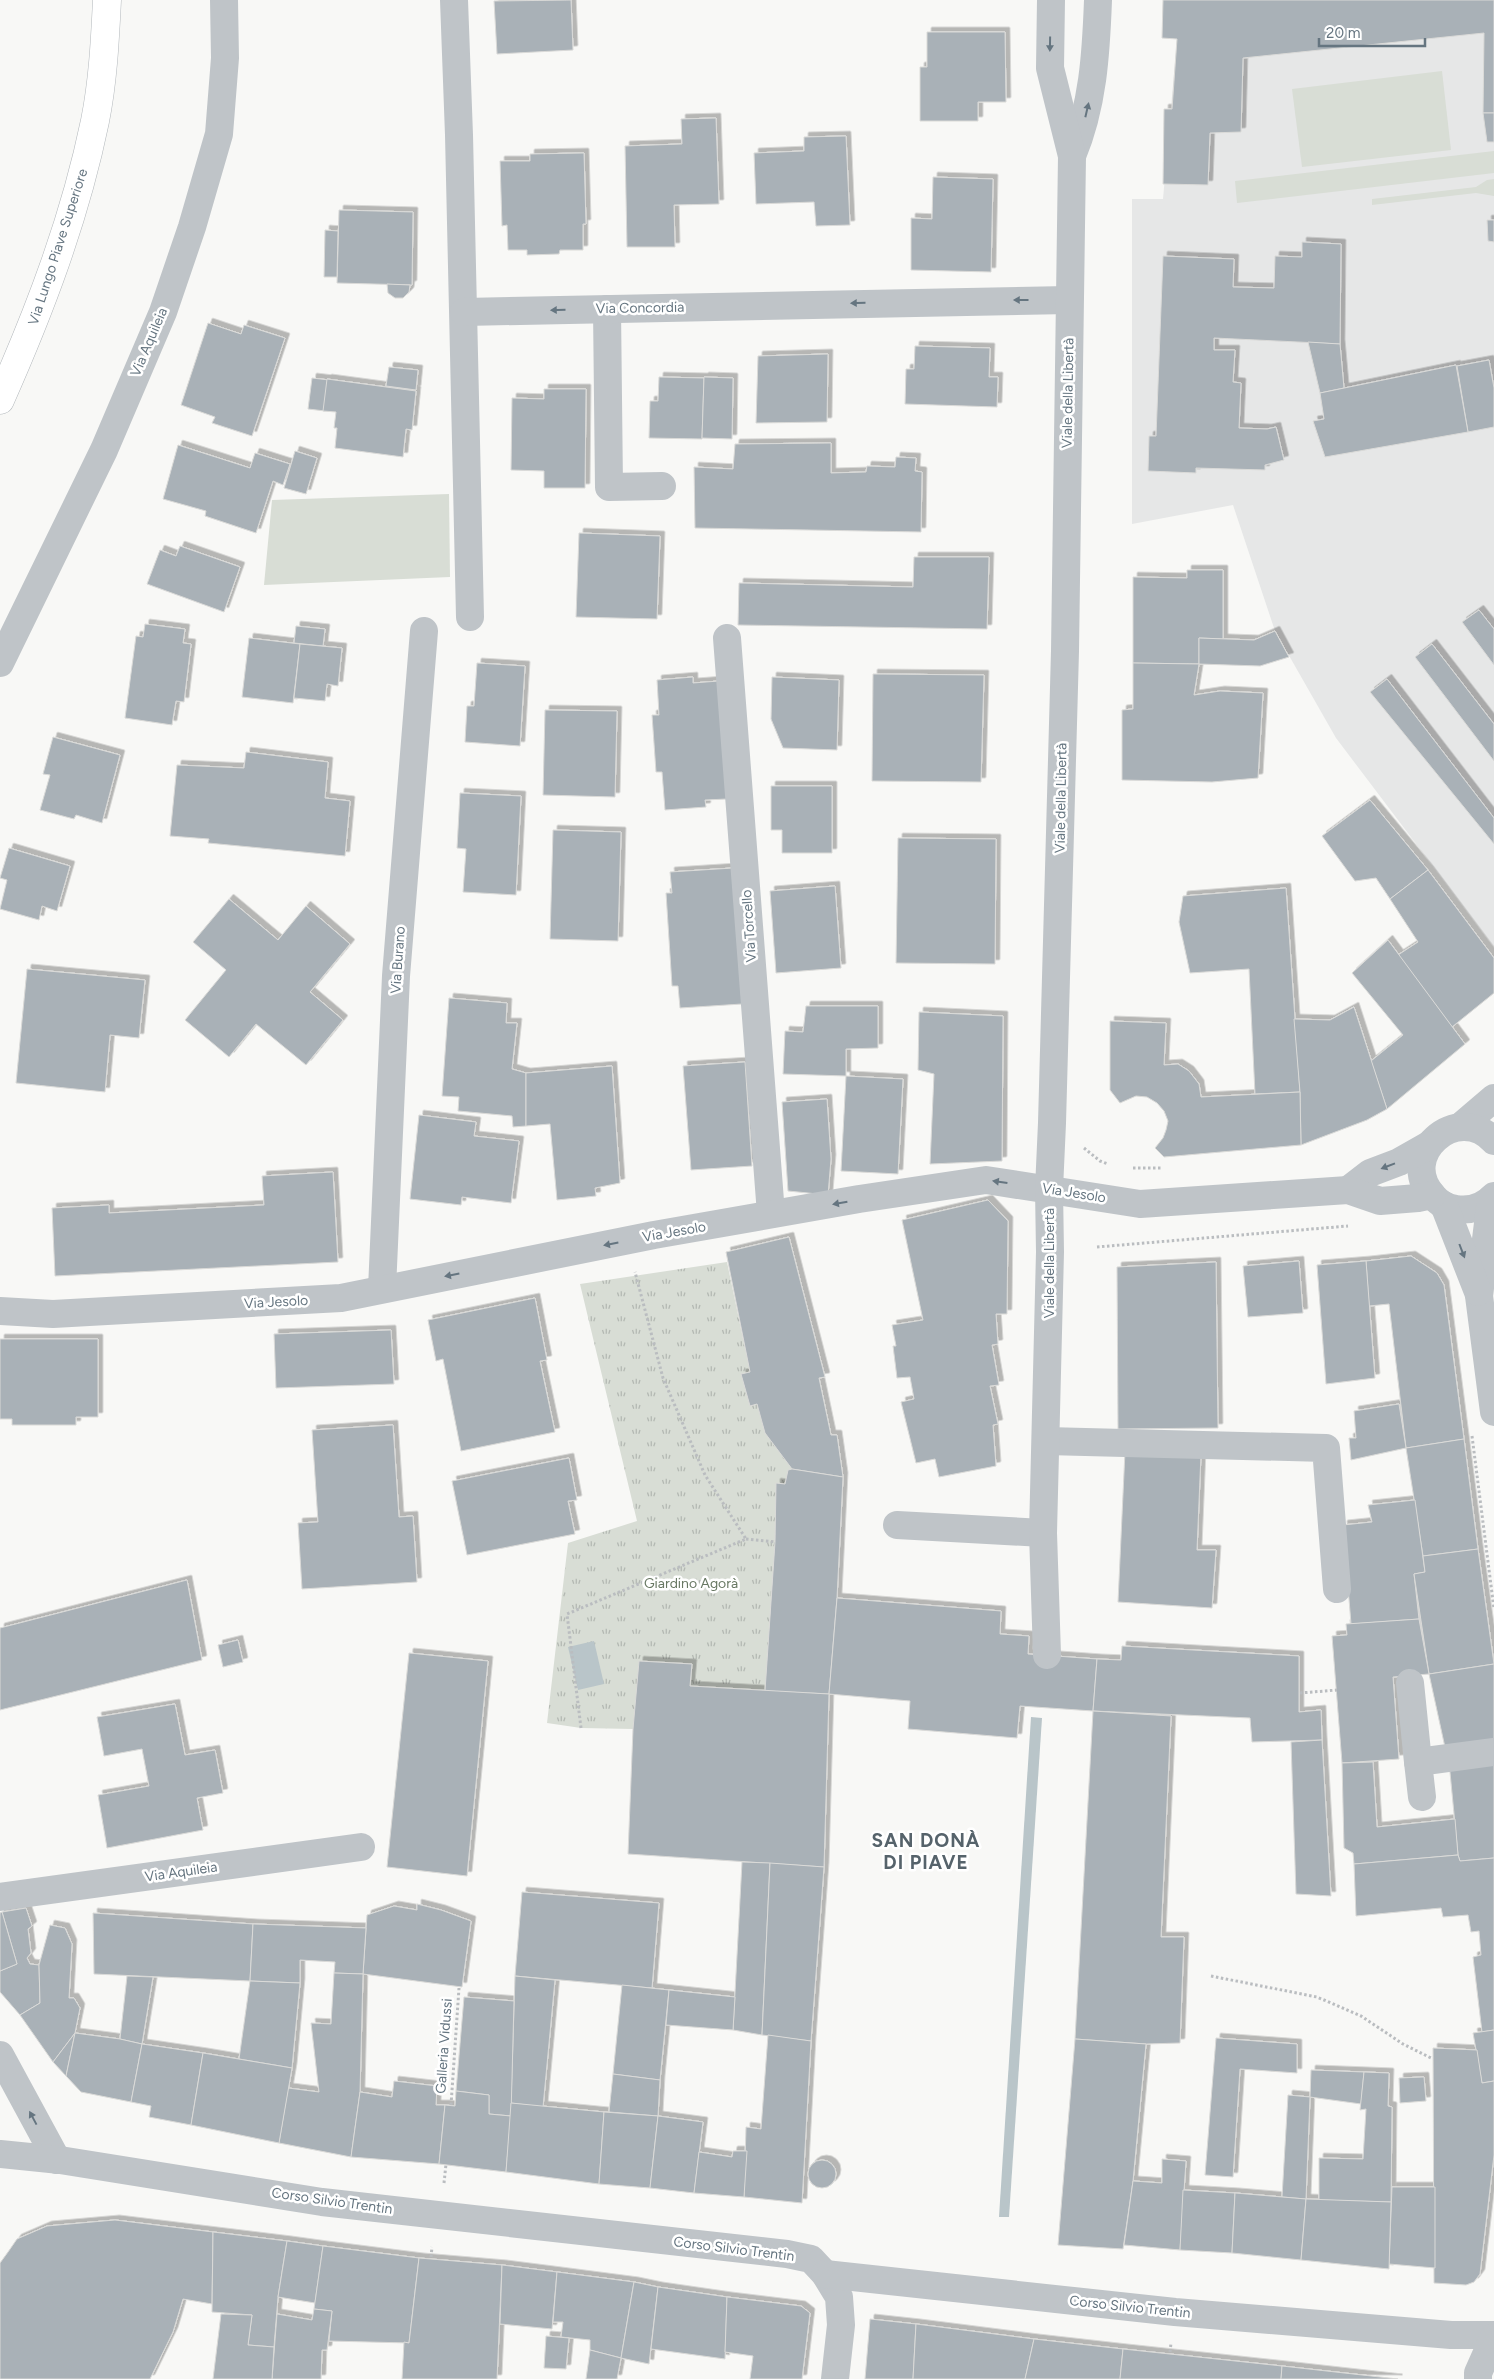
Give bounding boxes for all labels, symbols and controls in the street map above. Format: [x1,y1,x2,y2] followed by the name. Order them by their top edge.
[1319,15,1425,47] scale bar
[1326,24,1360,42] text: 20 m
[1046,36,1054,52] one-way arrow
[1083,102,1091,117] one-way arrow
[25,166,91,327] street label: Via Lungo Piave Superiore
[1012,296,1028,304] one-way arrow
[596,299,684,317] street label: Via Concordia
[850,299,866,307] one-way arrow
[127,305,171,379] street label: Via Aquileia
[550,306,566,314] one-way arrow
[1059,338,1077,448] street label: Viale della Libertà
[1052,743,1070,853] street label: Viale della Libertà
[738,889,760,963] street label: Via Torcello
[387,926,409,994] street label: Via Burano
[1380,1162,1395,1170] one-way arrow
[992,1178,1008,1186] one-way arrow
[1041,1180,1107,1206] street label: Via Jesolo
[831,1199,847,1207] one-way arrow
[1041,1208,1058,1318] street label: Viale della Libertà
[641,1218,707,1246] street label: Via Jesolo
[602,1240,618,1248] one-way arrow
[1458,1243,1466,1258] one-way arrow
[443,1272,459,1280] one-way arrow
[243,1292,309,1312] street label: Via Jesolo
[644,1575,738,1592] park label: Giardino Agorà
[872,1829,980,1874] district label: SAN DONÀ DI PIAVE
[144,1858,218,1886] street label: Via Aquileia
[432,1998,456,2094] street label: Galleria Vidussi
[29,2110,37,2125] one-way arrow
[271,2184,394,2218] street label: Corso Silvio Trentin
[673,2233,796,2265] street label: Corso Silvio Trentin
[1069,2292,1192,2322] street label: Corso Silvio Trentin

